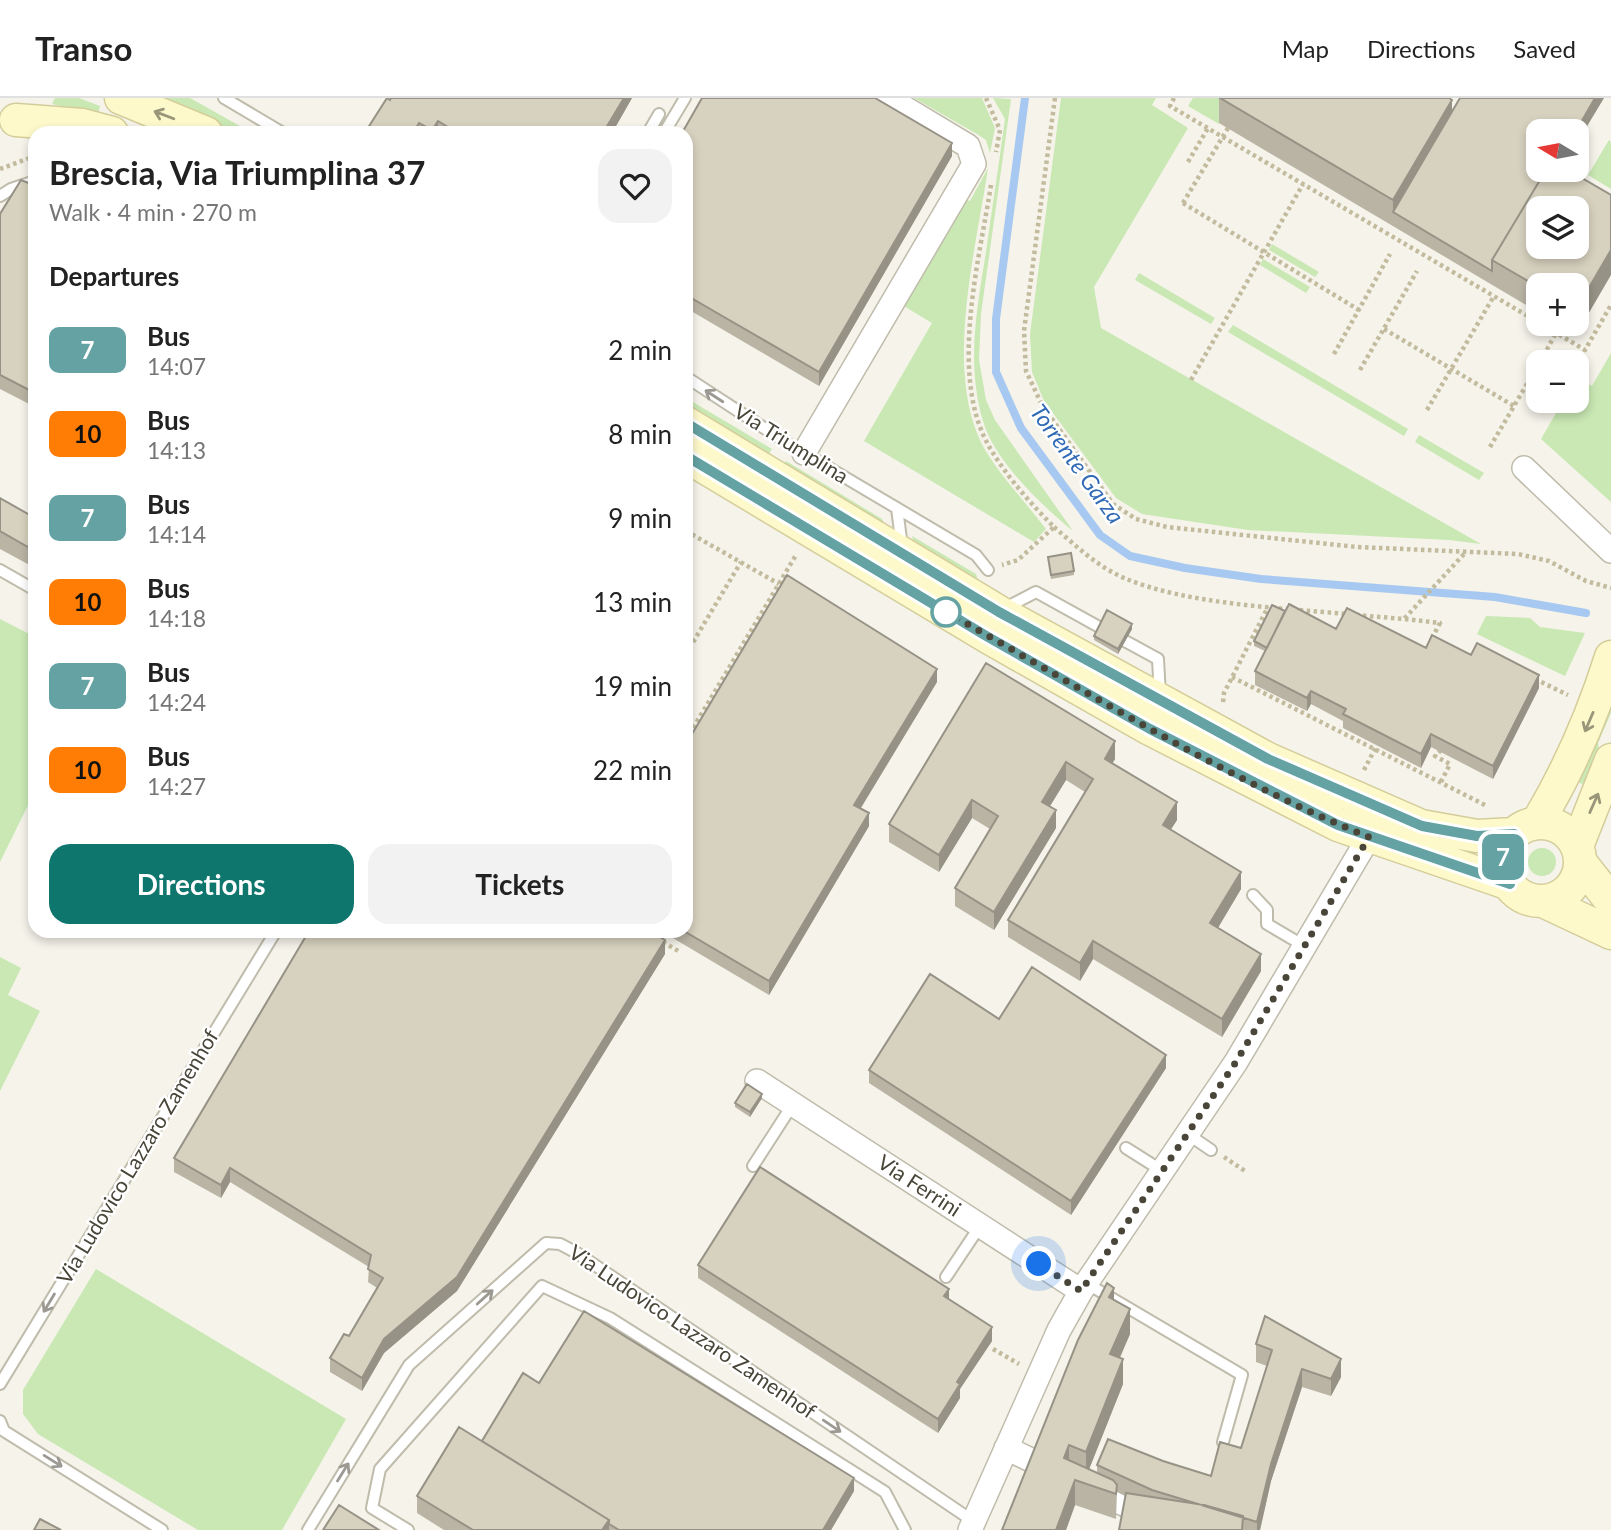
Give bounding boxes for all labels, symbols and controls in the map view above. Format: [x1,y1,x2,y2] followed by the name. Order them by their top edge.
[35,28,132,68] text: Transo
[1282,34,1329,63] text: Map
[1367,34,1475,63] text: Directions
[1513,34,1576,63] text: Saved
[154,107,175,120] one-way arrow
[1526,119,1589,182] north arrow
[1526,119,1589,413] map controls
[598,149,672,223] button: heart
[49,152,425,192] text: Brescia, Via Triumplina 37
[1526,196,1589,259] button: layers
[49,198,257,226] text: Walk · 4 min · 270 m
[49,260,179,292] text: Departures
[1526,273,1589,336] button: +
[147,320,190,352] text: Bus
[608,334,672,366] text: 2 min
[81,335,94,364] text: 7
[1526,350,1589,413] button: −
[147,352,206,380] text: 14:07
[705,388,724,403] one-way arrow
[730,398,854,488] street label: Via Triumplina
[1025,398,1131,529] water label: Torrente Garza
[147,404,190,436] text: Bus
[608,418,672,450] text: 8 min
[74,419,101,448] text: 10
[147,436,206,464] text: 14:13
[147,488,190,520] text: Bus
[608,502,672,534] text: 9 min
[81,503,94,532] text: 7
[147,520,206,548] text: 14:14
[147,572,190,604] text: Bus
[593,586,672,618] text: 13 min
[74,587,101,616] text: 10
[931,597,961,627] unlabelled marker
[147,604,206,632] text: 14:18
[147,656,190,688] text: Bus
[593,670,672,702] text: 19 min
[81,671,94,700] text: 7
[147,688,206,716] text: 14:24
[1582,710,1595,732] one-way arrow
[147,740,190,772] text: Bus
[593,754,672,786] text: 22 min
[74,755,101,784] text: 10
[147,772,206,800] text: 14:27
[1588,793,1601,815] one-way arrow
[1480,834,1526,880] line badge: 7
[1496,842,1510,871] text: 7
[49,844,354,924] button: Directions
[368,844,672,924] button: Tickets
[51,1024,223,1288] street label: Via Ludovico Lazzaro Zamenhof
[873,1149,966,1221] street label: Via Ferrini
[565,1239,822,1423] street label: Via Ludovico Lazzaro Zamenhof
[1021,1246,1056,1281] your location
[476,1289,494,1305] one-way arrow
[41,1293,55,1313] one-way arrow
[822,1419,841,1433] one-way arrow
[42,1455,62,1469] one-way arrow
[337,1462,351,1482] one-way arrow

